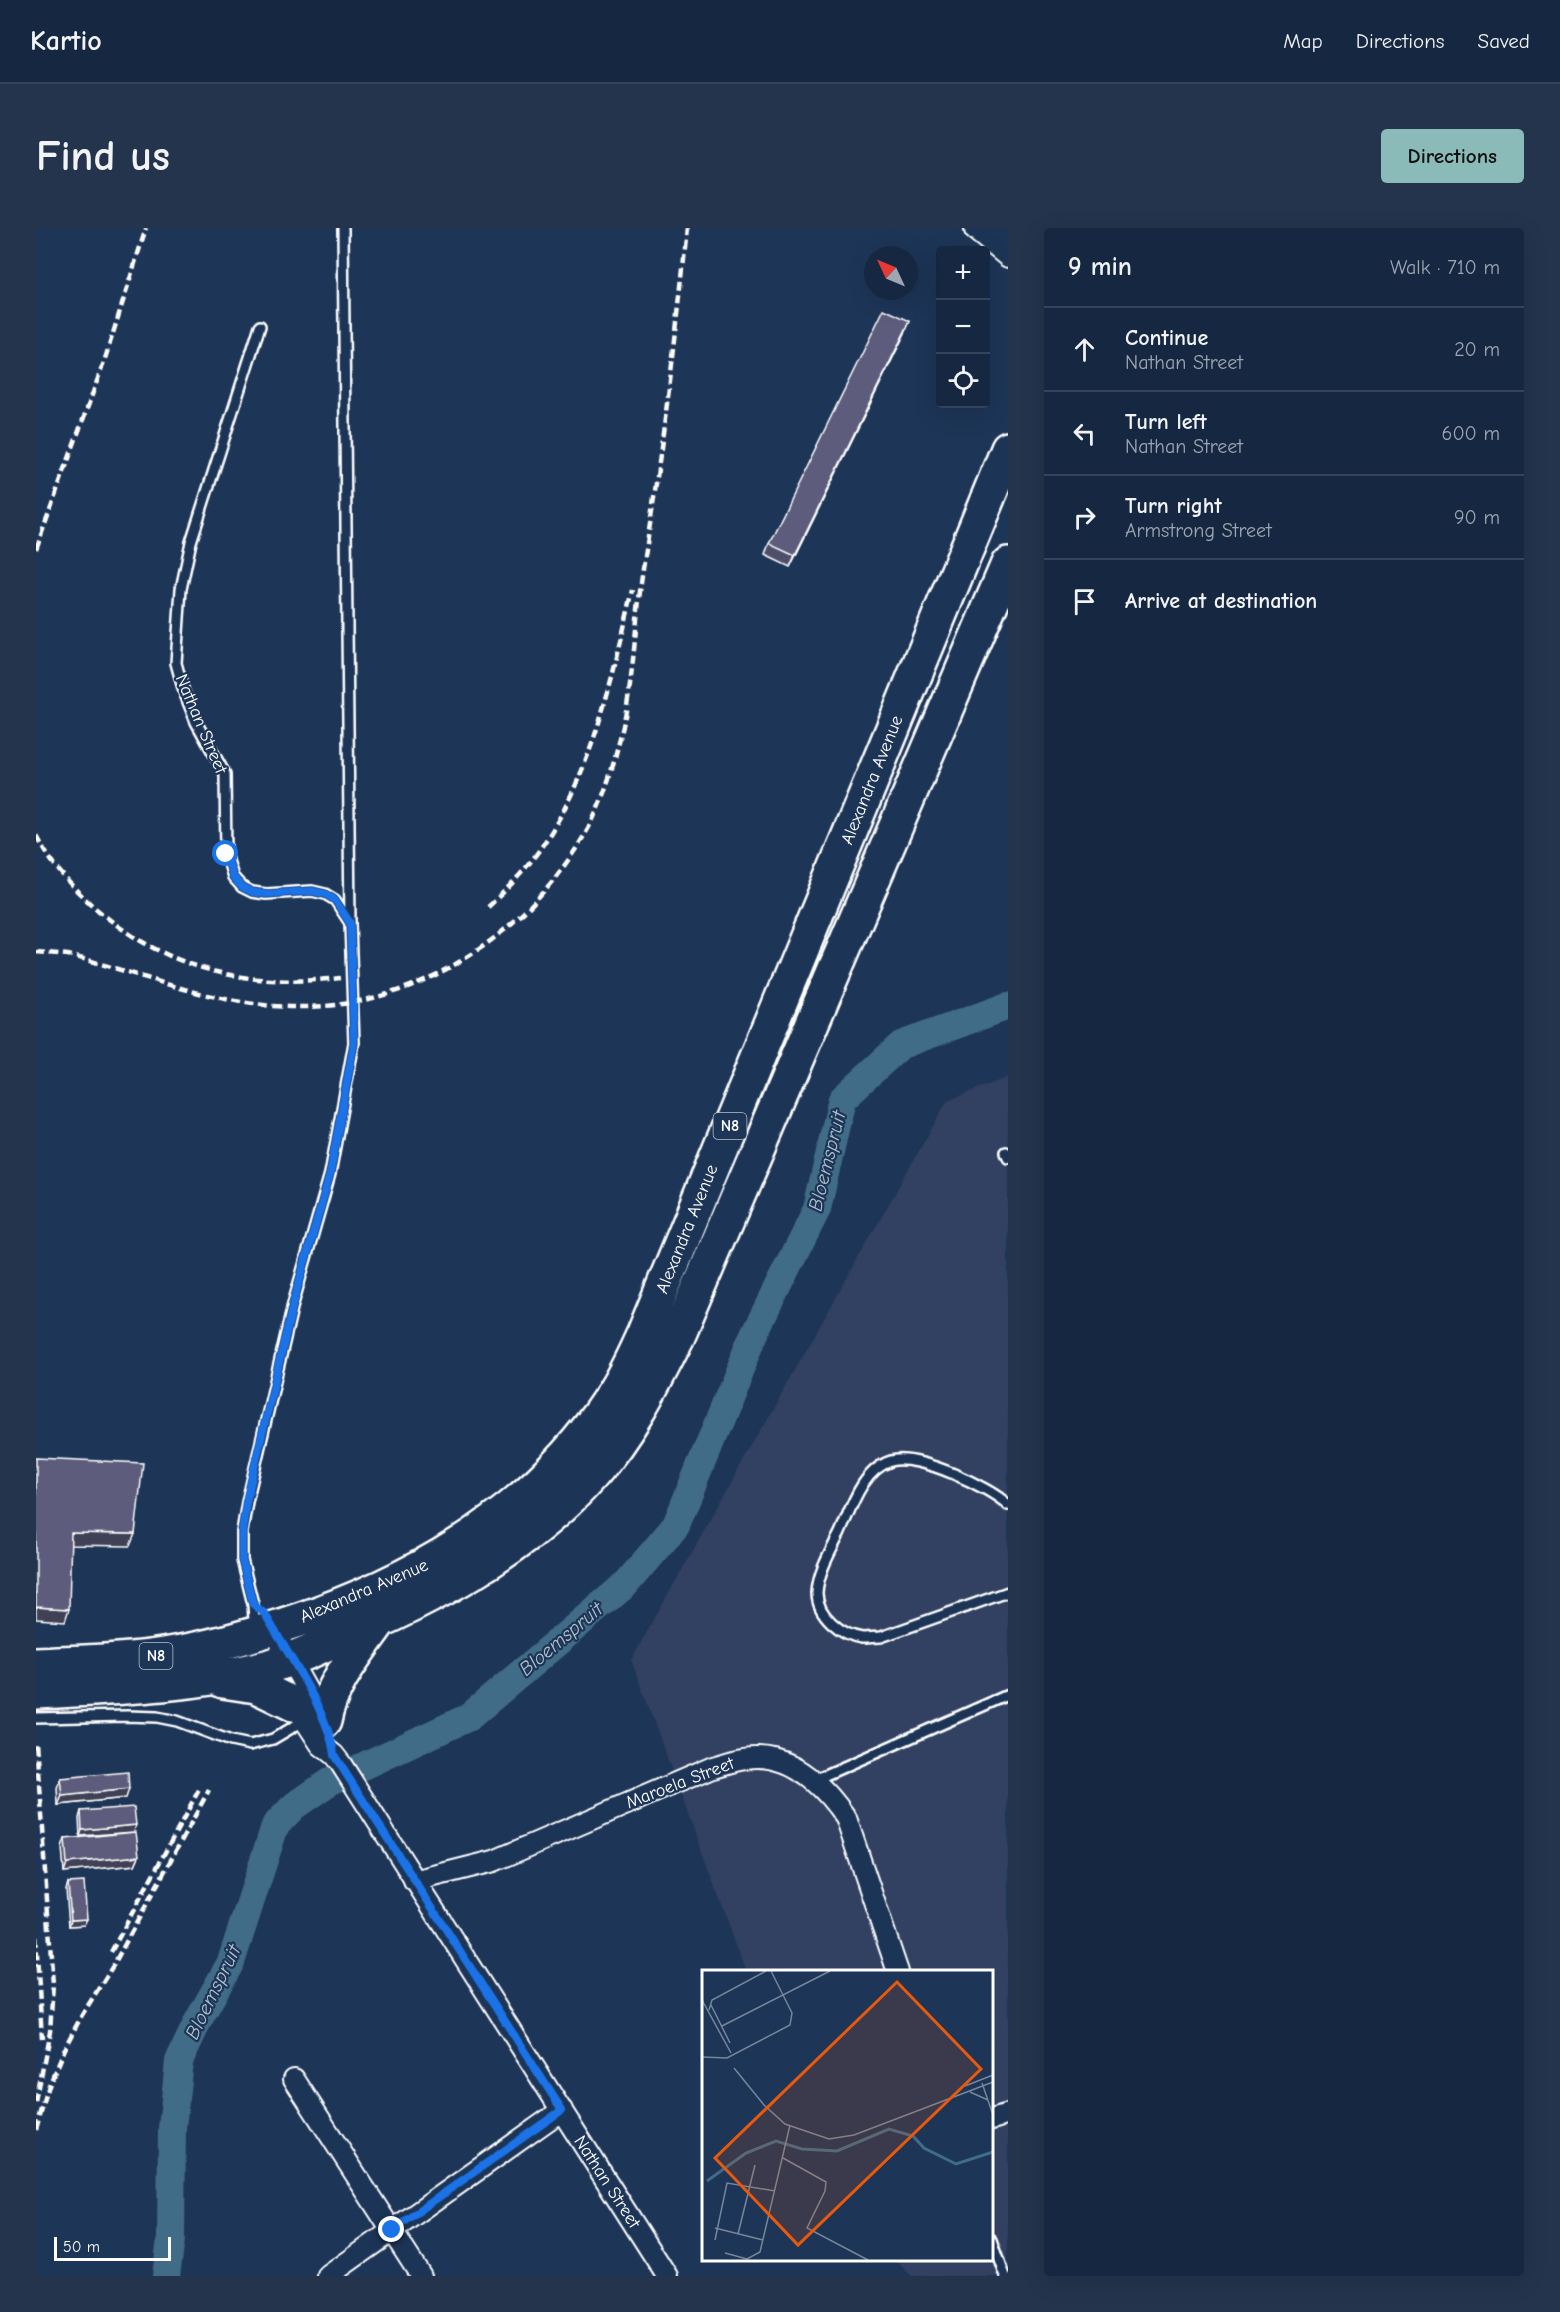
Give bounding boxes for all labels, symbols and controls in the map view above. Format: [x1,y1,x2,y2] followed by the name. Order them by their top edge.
[30,25,102,57] text: Kartio
[1283,29,1323,53] text: Map
[1356,29,1445,53] text: Directions
[1478,29,1530,53] text: Saved
[1381,129,1524,183] button: Directions
[36,132,170,181] text: Find us
[864,246,918,300] north arrow
[936,246,990,408] map controls
[936,246,990,300] button: +
[1068,252,1132,282] text: 9 min
[1390,256,1500,279] text: Walk · 710 m
[936,300,990,354] button: −
[1125,325,1208,351] text: Continue
[1068,333,1101,366] icon: ahead
[1454,338,1500,361] text: 20 m
[1125,351,1243,374] text: Nathan Street
[936,354,990,408] button: locate
[1125,409,1207,435] text: Turn left
[1068,417,1101,450] icon: left
[1442,422,1500,445] text: 600 m
[1125,435,1243,458] text: Nathan Street
[1125,493,1222,519] text: Turn right
[1068,501,1101,534] icon: right
[1454,506,1500,529] text: 90 m
[1125,519,1272,542] text: Armstrong Street
[1068,585,1101,618] icon: arrive
[1125,588,1317,614] text: Arrive at destination
[171,671,232,778] street label: Nathan Street
[837,712,907,848] street label: Alexandra Avenue
[212,840,238,866] route start
[803,1107,851,1213] water label: Bloemspruit
[714,1113,746,1139] road number: N8
[652,1161,722,1297] street label: Alexandra Avenue
[297,1555,431,1627] street label: Alexandra Avenue
[514,1596,609,1681] water label: Bloemspruit
[140,1643,172,1669] road number: N8
[623,1752,738,1813] street label: Maroela Street
[180,1939,246,2043] water label: Bloemspruit
[702,1970,993,2261] inset map
[569,2132,645,2233] street label: Nathan Street
[378,2216,404,2242] route end
[54,2234,171,2262] scale bar
[63,2238,100,2256] text: 50 m

